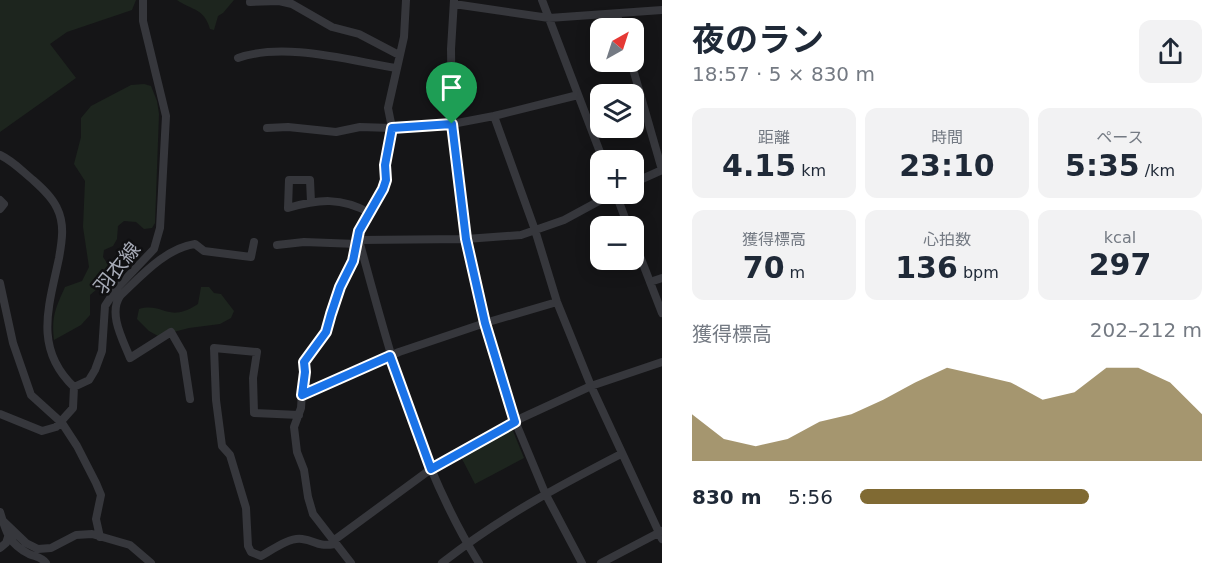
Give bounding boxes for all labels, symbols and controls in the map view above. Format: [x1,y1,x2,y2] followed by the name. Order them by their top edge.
[590,18,644,72] north arrow
[590,18,644,270] map controls
[692,20,824,59] text: 夜のラン
[1139,20,1202,83] button: share
[426,62,477,124] pin
[692,62,875,86] text: 18:57 · 5 × 830 m
[435,71,468,104] icon: arrive
[590,84,644,138] button: layers
[758,128,790,147] text: 距離
[931,128,963,147] text: 時間
[1096,128,1144,147] text: ペース
[722,148,796,183] text: 4.15
[899,148,995,183] text: 23:10
[1065,148,1140,183] text: 5:35
[590,150,644,204] button: +
[796,161,826,180] text: km
[1140,161,1175,180] text: /km
[590,216,644,270] button: −
[1104,228,1136,247] text: kcal
[742,230,806,249] text: 獲得標高
[923,230,971,249] text: 心拍数
[89,237,145,299] street label: 羽衣線
[1089,247,1151,282] text: 297
[743,250,785,285] text: 70
[895,250,958,285] text: 136
[785,263,805,282] text: m
[958,263,999,282] text: bpm
[1090,318,1202,342] text: 202–212 m
[692,322,772,346] text: 獲得標高
[692,485,762,509] text: 830 m
[788,485,833,509] text: 5:56

